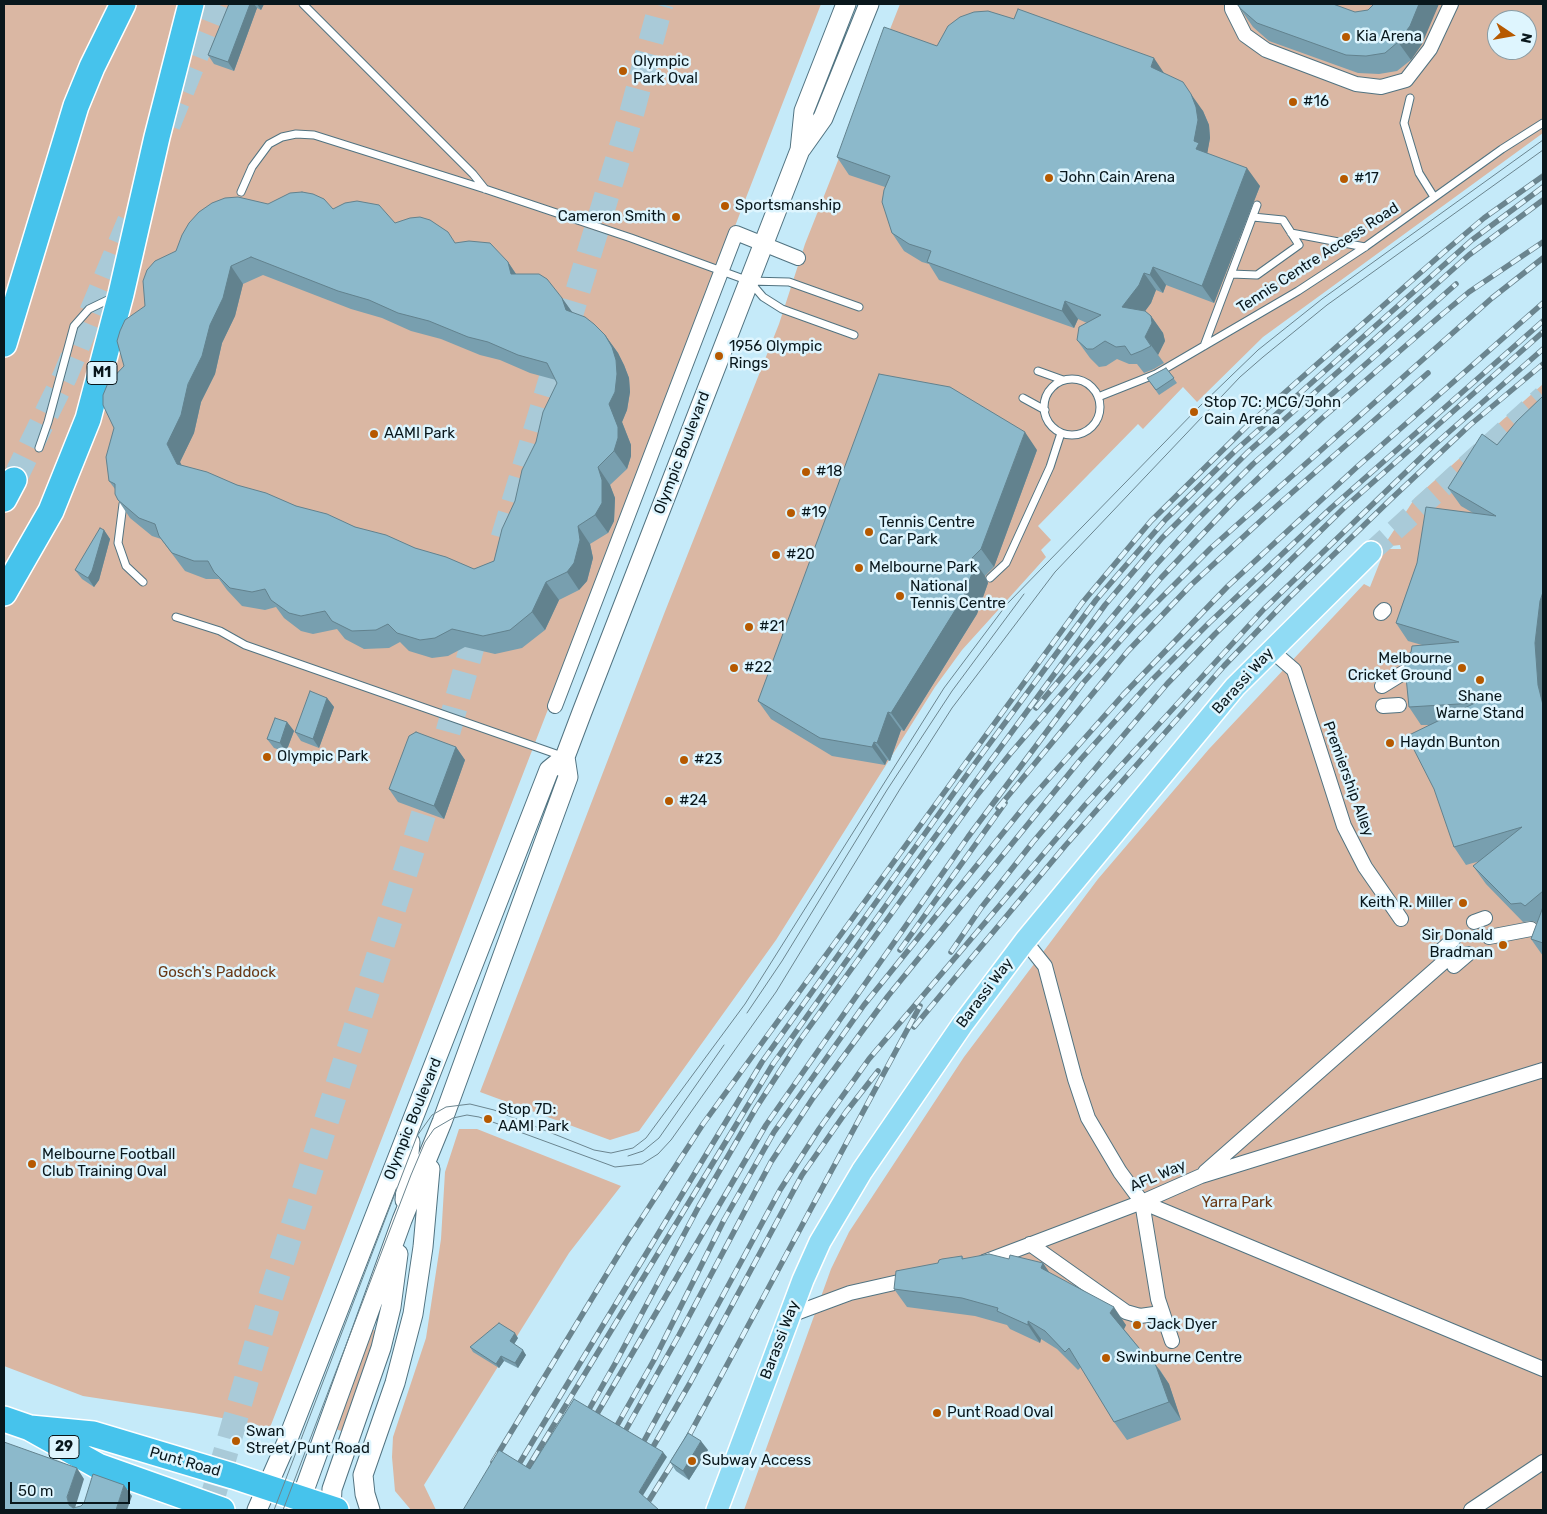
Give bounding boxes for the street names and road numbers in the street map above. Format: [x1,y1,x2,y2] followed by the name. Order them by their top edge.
[1234,199,1402,317] street label: Tennis Centre Access Road
[87,362,117,384] road number: M1
[650,389,714,517] street label: Olympic Boulevard
[1209,644,1277,718] street label: Barassi Way
[1319,719,1377,839] street label: Premiership Alley
[953,955,1017,1031] street label: Barassi Way
[380,1055,446,1183] street label: Olympic Boulevard
[1127,1156,1189,1196] street label: AFL Way
[757,1298,803,1382] street label: Barassi Way
[49,1435,79,1458] road number: 29
[148,1443,222,1481] street label: Punt Road

